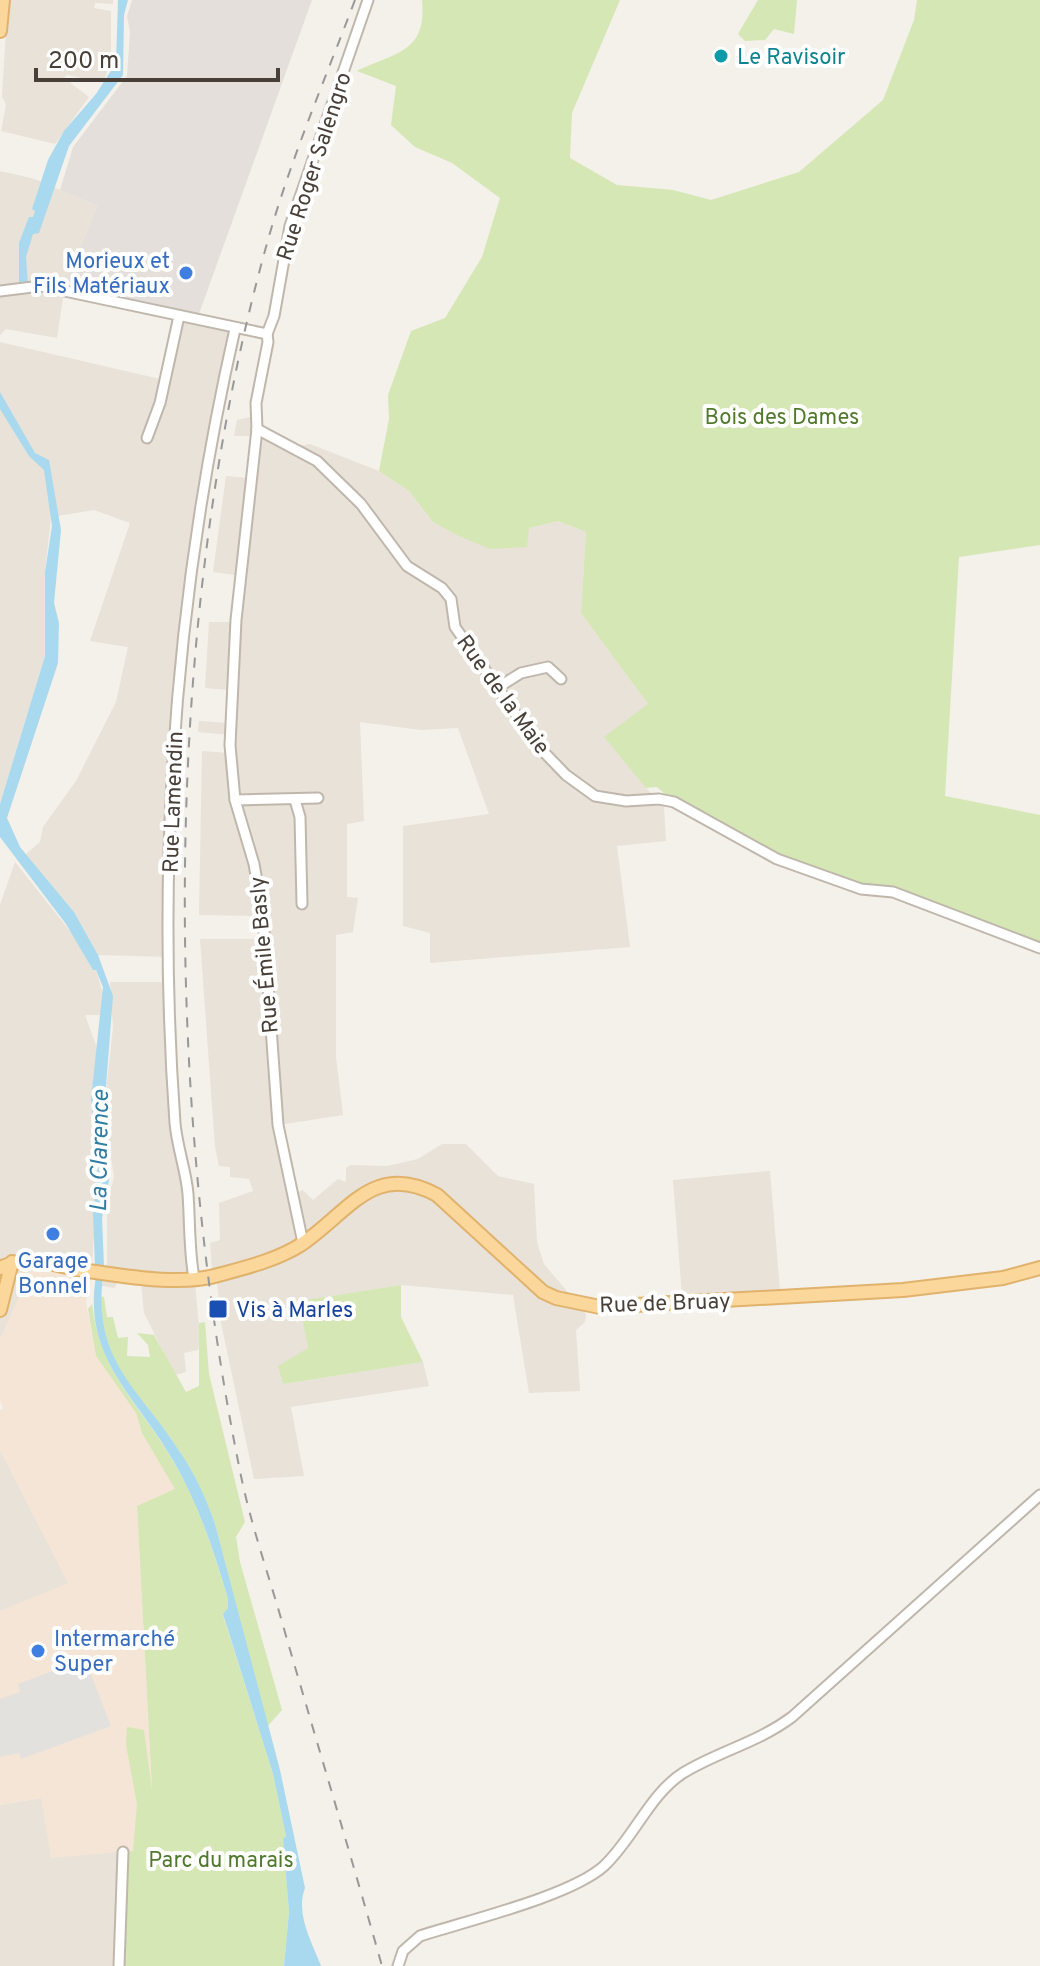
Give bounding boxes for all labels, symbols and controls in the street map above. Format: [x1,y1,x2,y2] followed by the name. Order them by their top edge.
[36,32,278,82] scale bar
[737,45,846,72] place label: Le Ravisoir
[48,47,119,77] text: 200 m
[712,47,730,65] marker: Le Ravisoir
[272,69,359,264] street label: Rue Roger Salengro
[33,249,170,301] place label: Morieux et Fils Matériaux
[177,264,195,282] marker: Morieux et Fils Matériaux
[705,405,859,432] park label: Bois des Dames
[449,630,554,761] street label: Rue de la Maie
[159,731,190,873] street label: Rue Lamendin
[243,875,286,1035] street label: Rue Émile Basly
[85,1089,117,1212] water label: La Clarence
[44,1225,62,1243] marker: Garage Bonnel
[17,1249,89,1301] place label: Garage Bonnel
[599,1289,731,1320] street label: Rue de Bruay
[207,1298,229,1320] marker: Vis à Marles
[236,1298,353,1325] place label: Vis à Marles
[54,1627,175,1679] place label: Intermarché Super
[29,1642,47,1660] marker: Intermarché Super
[148,1848,294,1875] park label: Parc du marais

